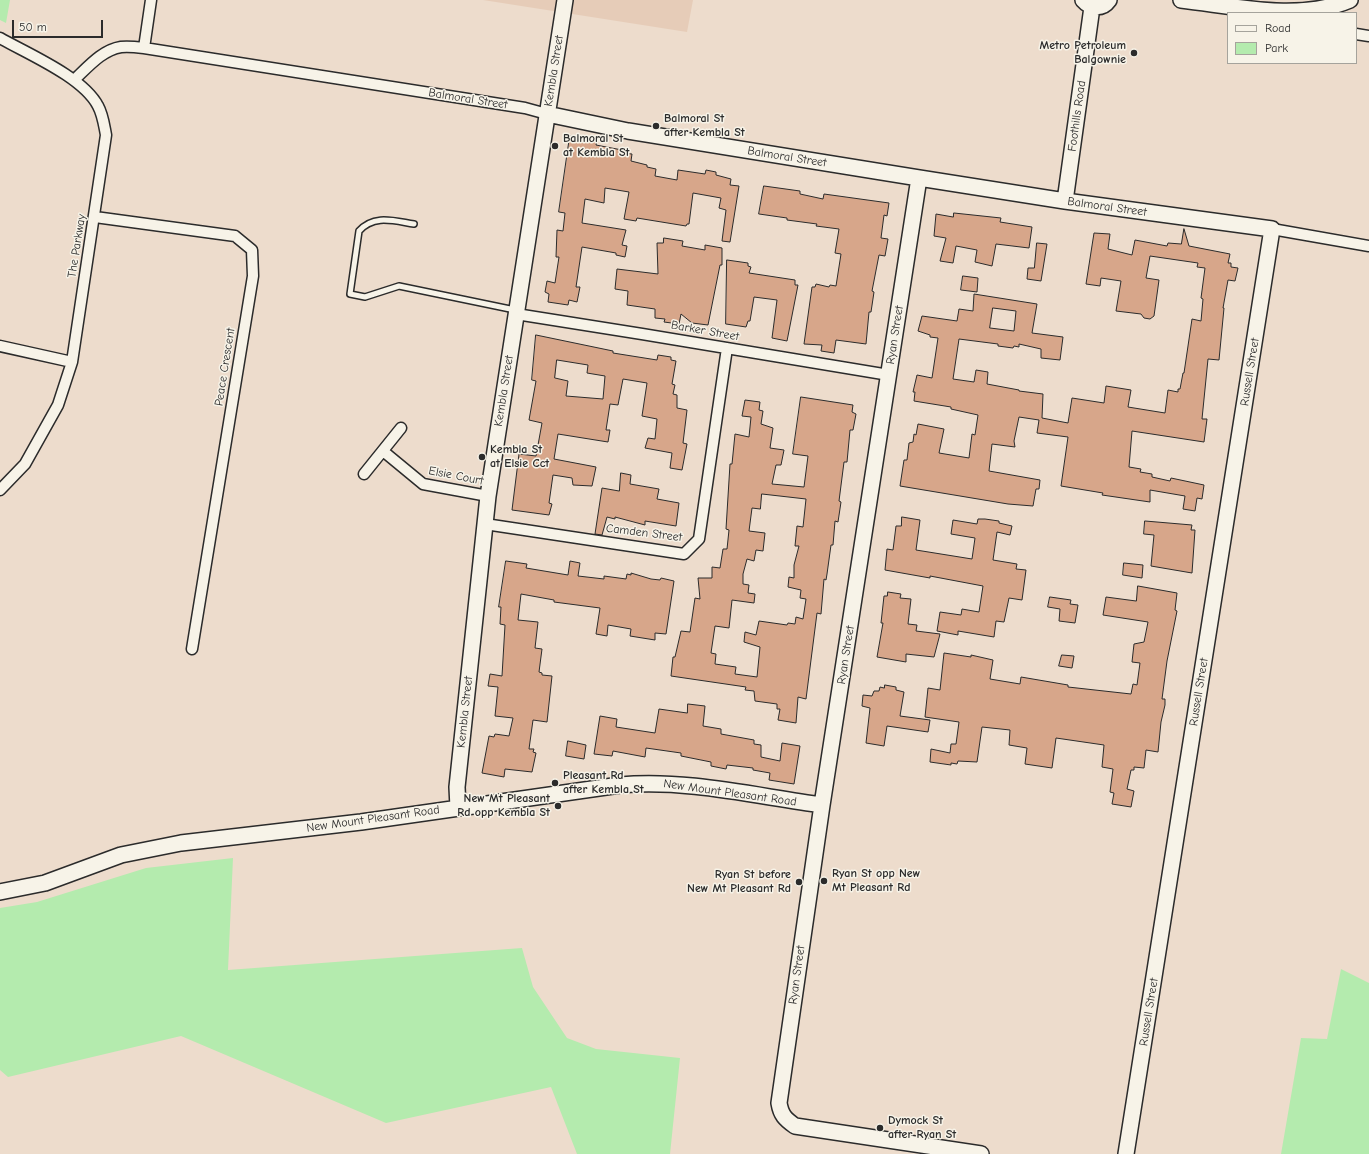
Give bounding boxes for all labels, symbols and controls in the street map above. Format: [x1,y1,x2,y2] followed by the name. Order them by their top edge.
[14,12,105,38] scale bar
[1227,12,1357,64] legend
[19,20,47,34] text: 50 m
[1265,21,1291,35] text: Road
[541,34,567,108] street label: Kembla Street
[1040,39,1126,67] place label: Metro Petroleum Balgownie
[1265,41,1288,55] text: Park
[1129,48,1139,58] marker: Metro Petroleum Balgownie
[1065,80,1089,152] street label: Foothills Road
[427,86,509,112] street label: Balmoral Street
[664,112,745,140] place label: Balmoral St after Kembla St
[651,121,661,131] marker: Balmoral St after Kembla St
[563,132,629,160] place label: Balmoral St at Kembla St
[550,141,560,151] marker: Balmoral St at Kembla St
[746,144,828,170] street label: Balmoral Street
[1066,194,1148,220] street label: Balmoral Street
[65,213,89,279] street label: The Parkway
[883,305,907,365] street label: Ryan Street
[670,318,740,344] street label: Barker Street
[212,327,238,407] street label: Peace Crescent
[1238,337,1262,407] street label: Russell Street
[491,354,517,428] street label: Kembla Street
[490,443,549,471] place label: Kembla St at Elsie Cct
[477,452,487,462] marker: Kembla St at Elsie Cct
[427,464,485,488] street label: Elsie Court
[605,521,683,545] street label: Camden Street
[834,625,858,685] street label: Ryan Street
[1187,657,1211,727] street label: Russell Street
[454,675,476,749] street label: Kembla Street
[563,769,644,797] place label: Pleasant Rd after Kembla St
[662,777,798,809] street label: New Mount Pleasant Road
[550,778,560,788] marker: Pleasant Rd after Kembla St
[457,792,550,820] place label: New Mt Pleasant Rd opp Kembla St
[553,801,563,811] marker: New Mt Pleasant Rd opp Kembla St
[305,803,441,835] street label: New Mount Pleasant Road
[832,867,920,895] place label: Ryan St opp New Mt Pleasant Rd
[687,868,791,896] place label: Ryan St before New Mt Pleasant Rd
[819,876,829,886] marker: Ryan St opp New Mt Pleasant Rd
[794,877,804,887] marker: Ryan St before New Mt Pleasant Rd
[786,945,808,1005] street label: Ryan Street
[1137,977,1161,1047] street label: Russell Street
[888,1114,956,1142] place label: Dymock St after Ryan St
[875,1123,885,1133] marker: Dymock St after Ryan St

